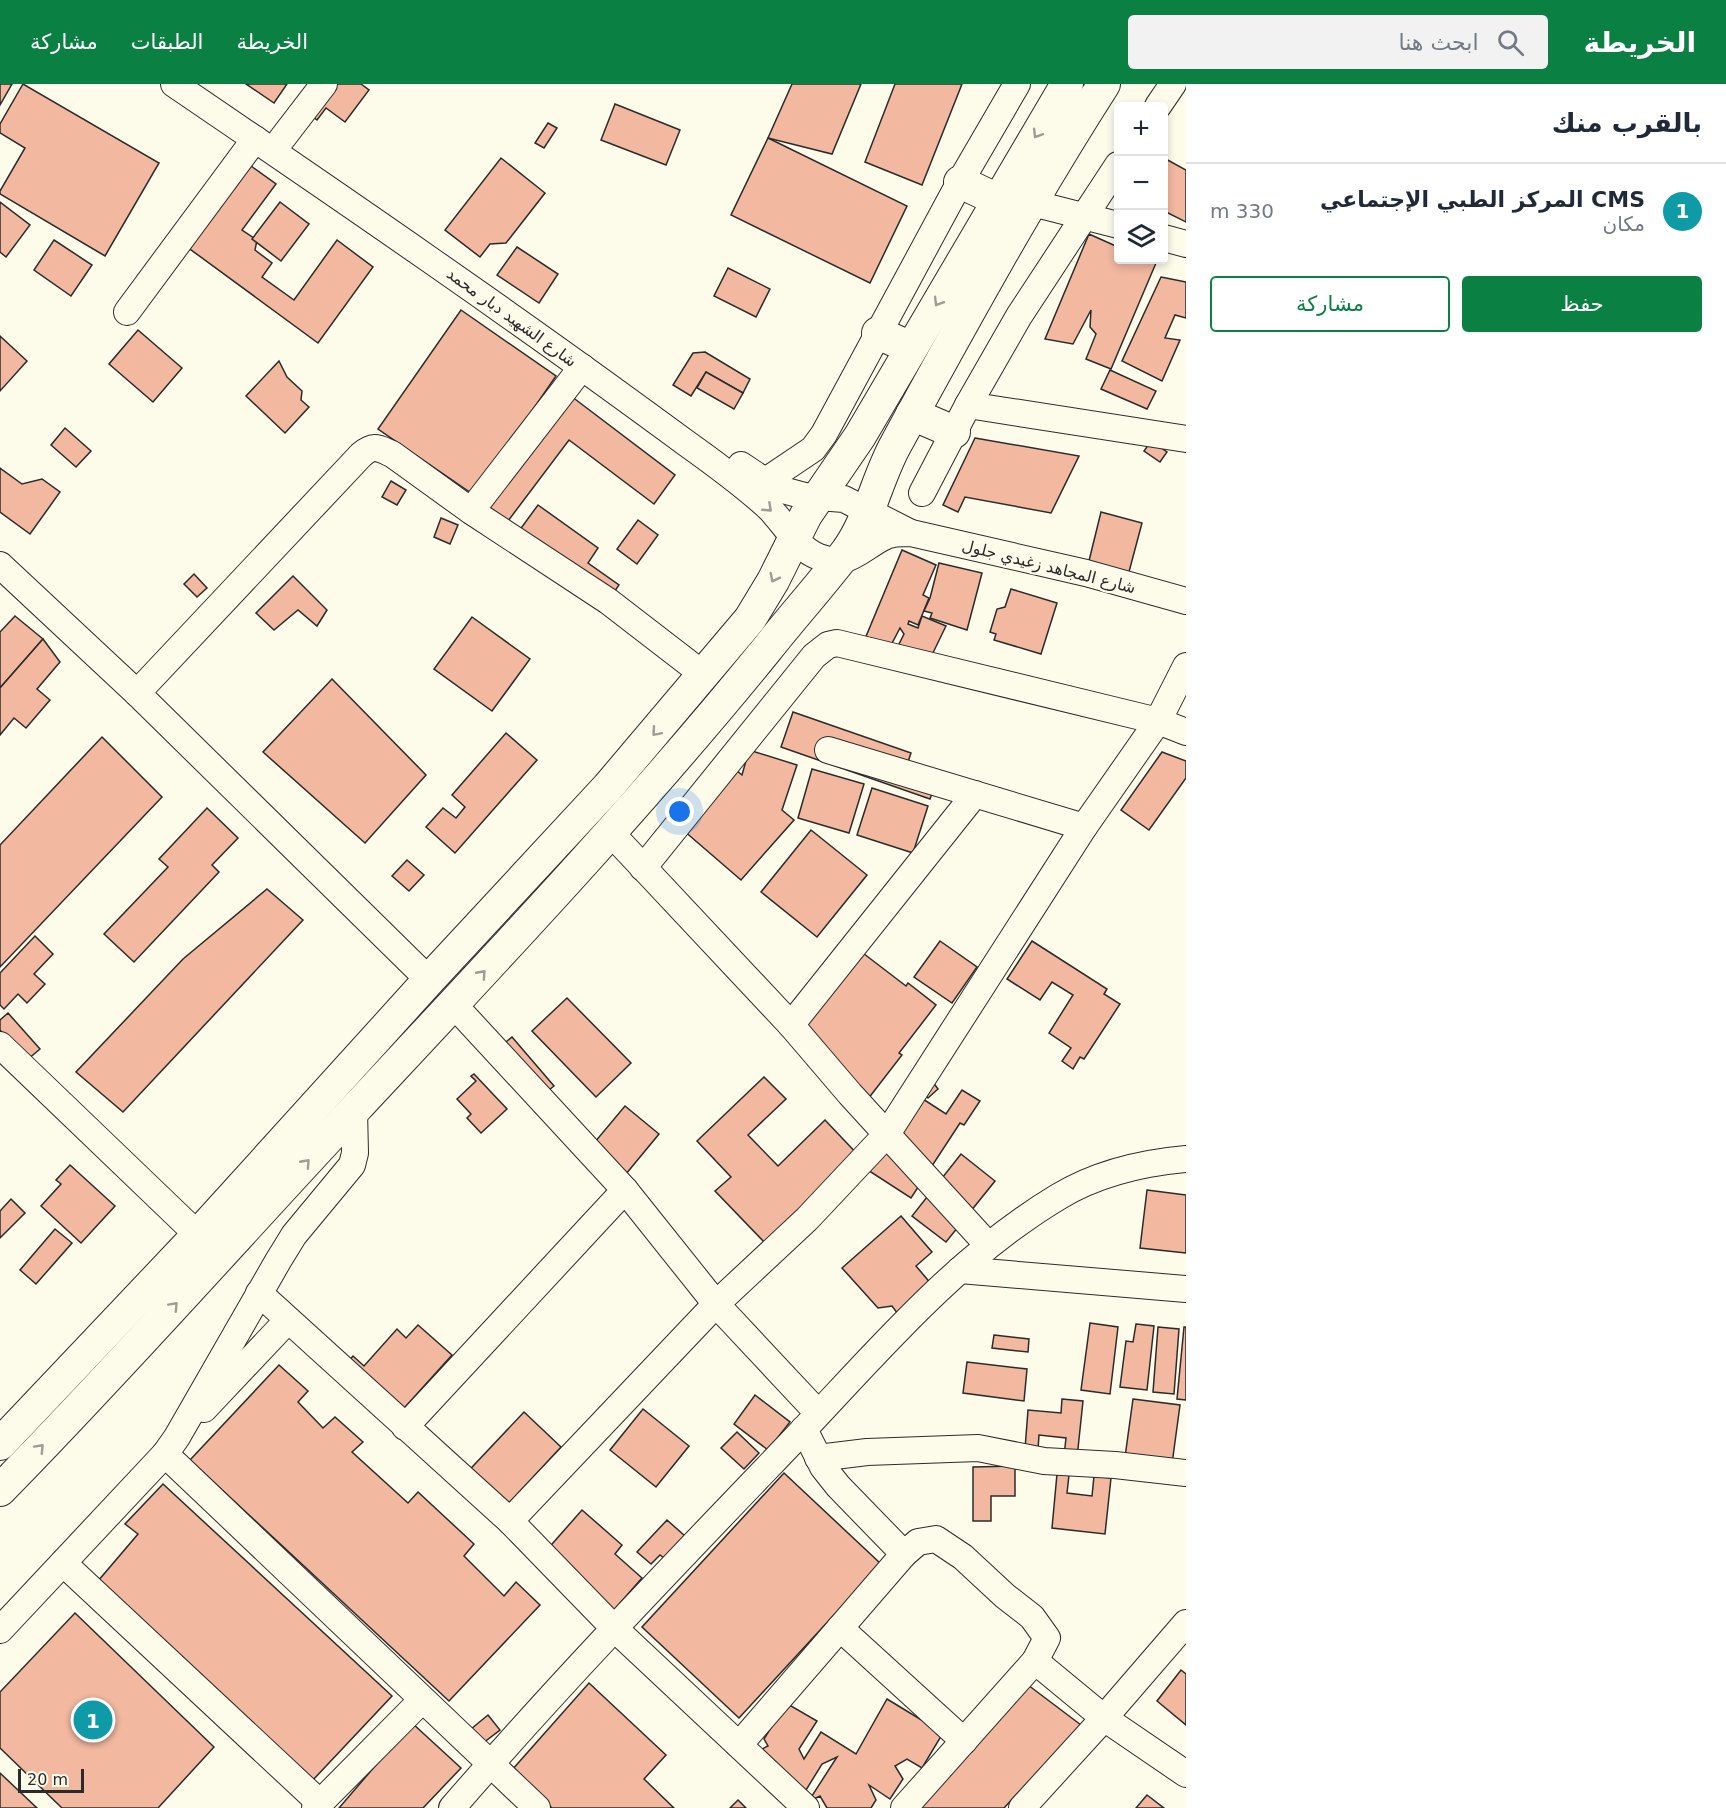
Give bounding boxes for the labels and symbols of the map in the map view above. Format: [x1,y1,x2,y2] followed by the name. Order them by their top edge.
[1033,128,1044,138] one-way arrow
[443,264,580,372] street label: شارع الشهيد دبار محمد
[934,296,946,307] one-way arrow
[762,501,772,512] one-way arrow
[960,536,1138,598] street label: شارع المجاهد زغيدي جلول
[770,572,781,582] one-way arrow
[652,725,663,736] one-way arrow
[665,797,694,826] your location
[475,970,486,981] one-way arrow
[299,1159,310,1170] one-way arrow
[167,1302,178,1313] one-way arrow
[33,1444,44,1455] one-way arrow
[74,1698,112,1742] pin: 1
[18,1766,84,1794] scale bar

